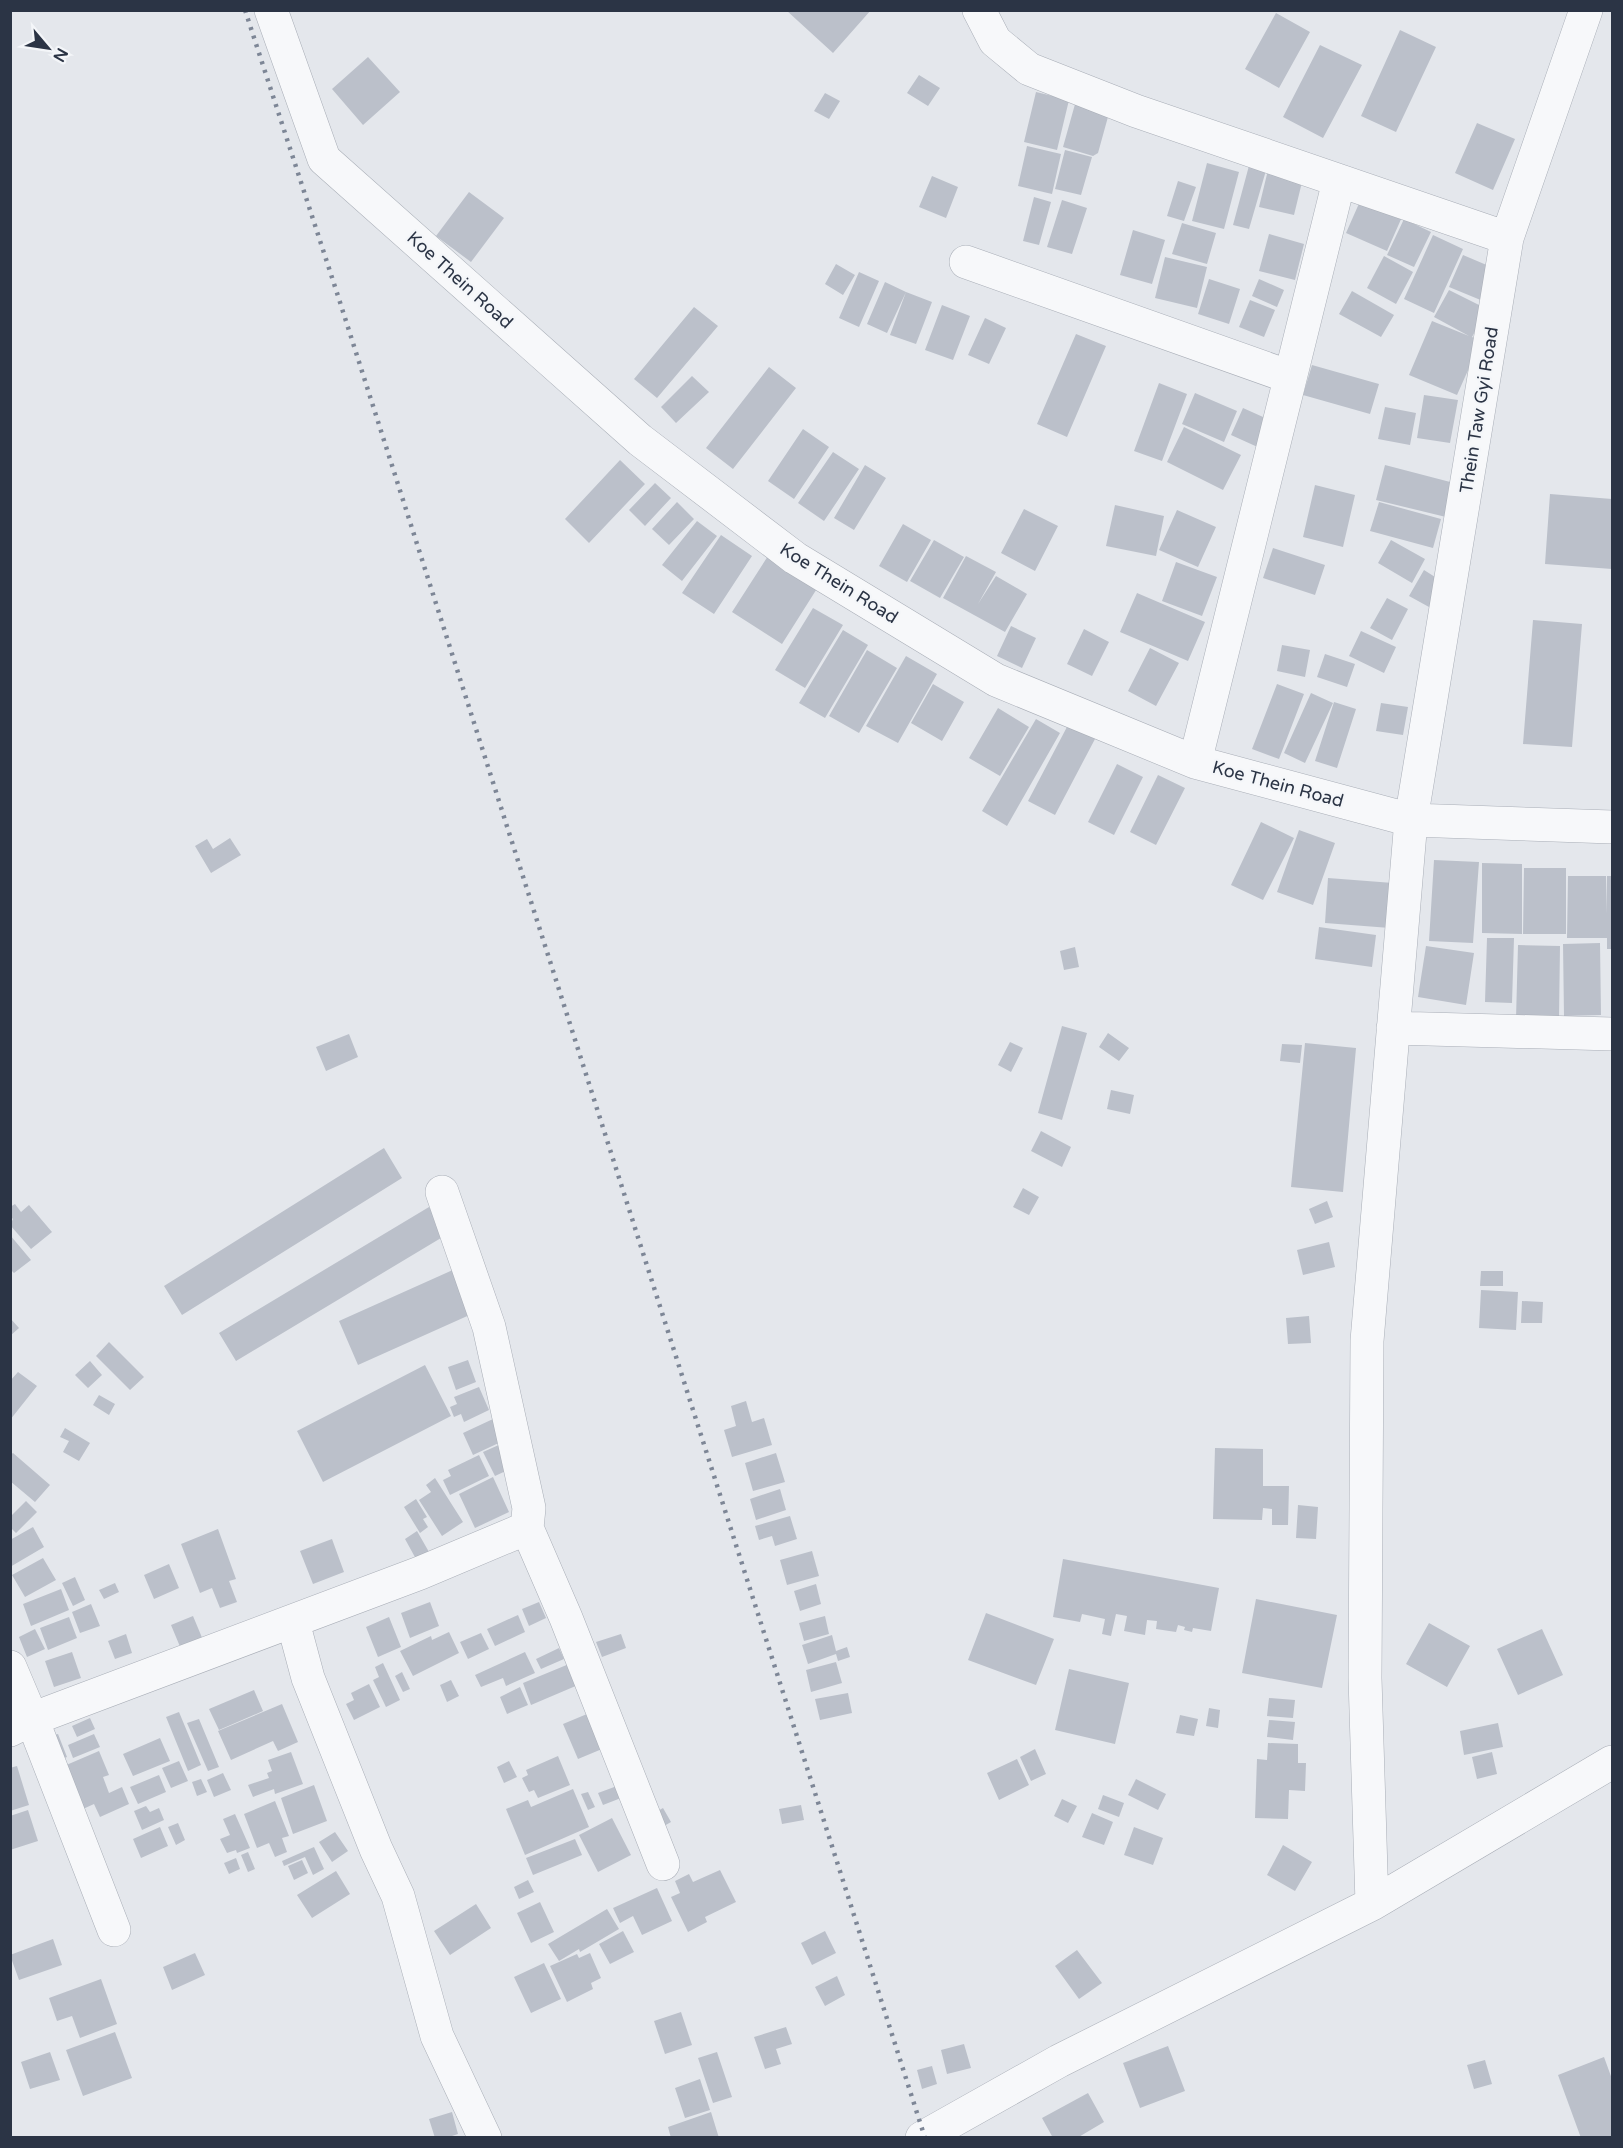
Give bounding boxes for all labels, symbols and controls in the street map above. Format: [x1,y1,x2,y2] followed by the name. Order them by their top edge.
[18,18,78,78] north arrow
[48,44,72,65] text: N
[402,227,518,333] street label: Koe Thein Road
[1455,325,1503,495] street label: Thein Taw Gyi Road
[776,538,902,628] street label: Koe Thein Road
[1210,756,1346,812] street label: Koe Thein Road

